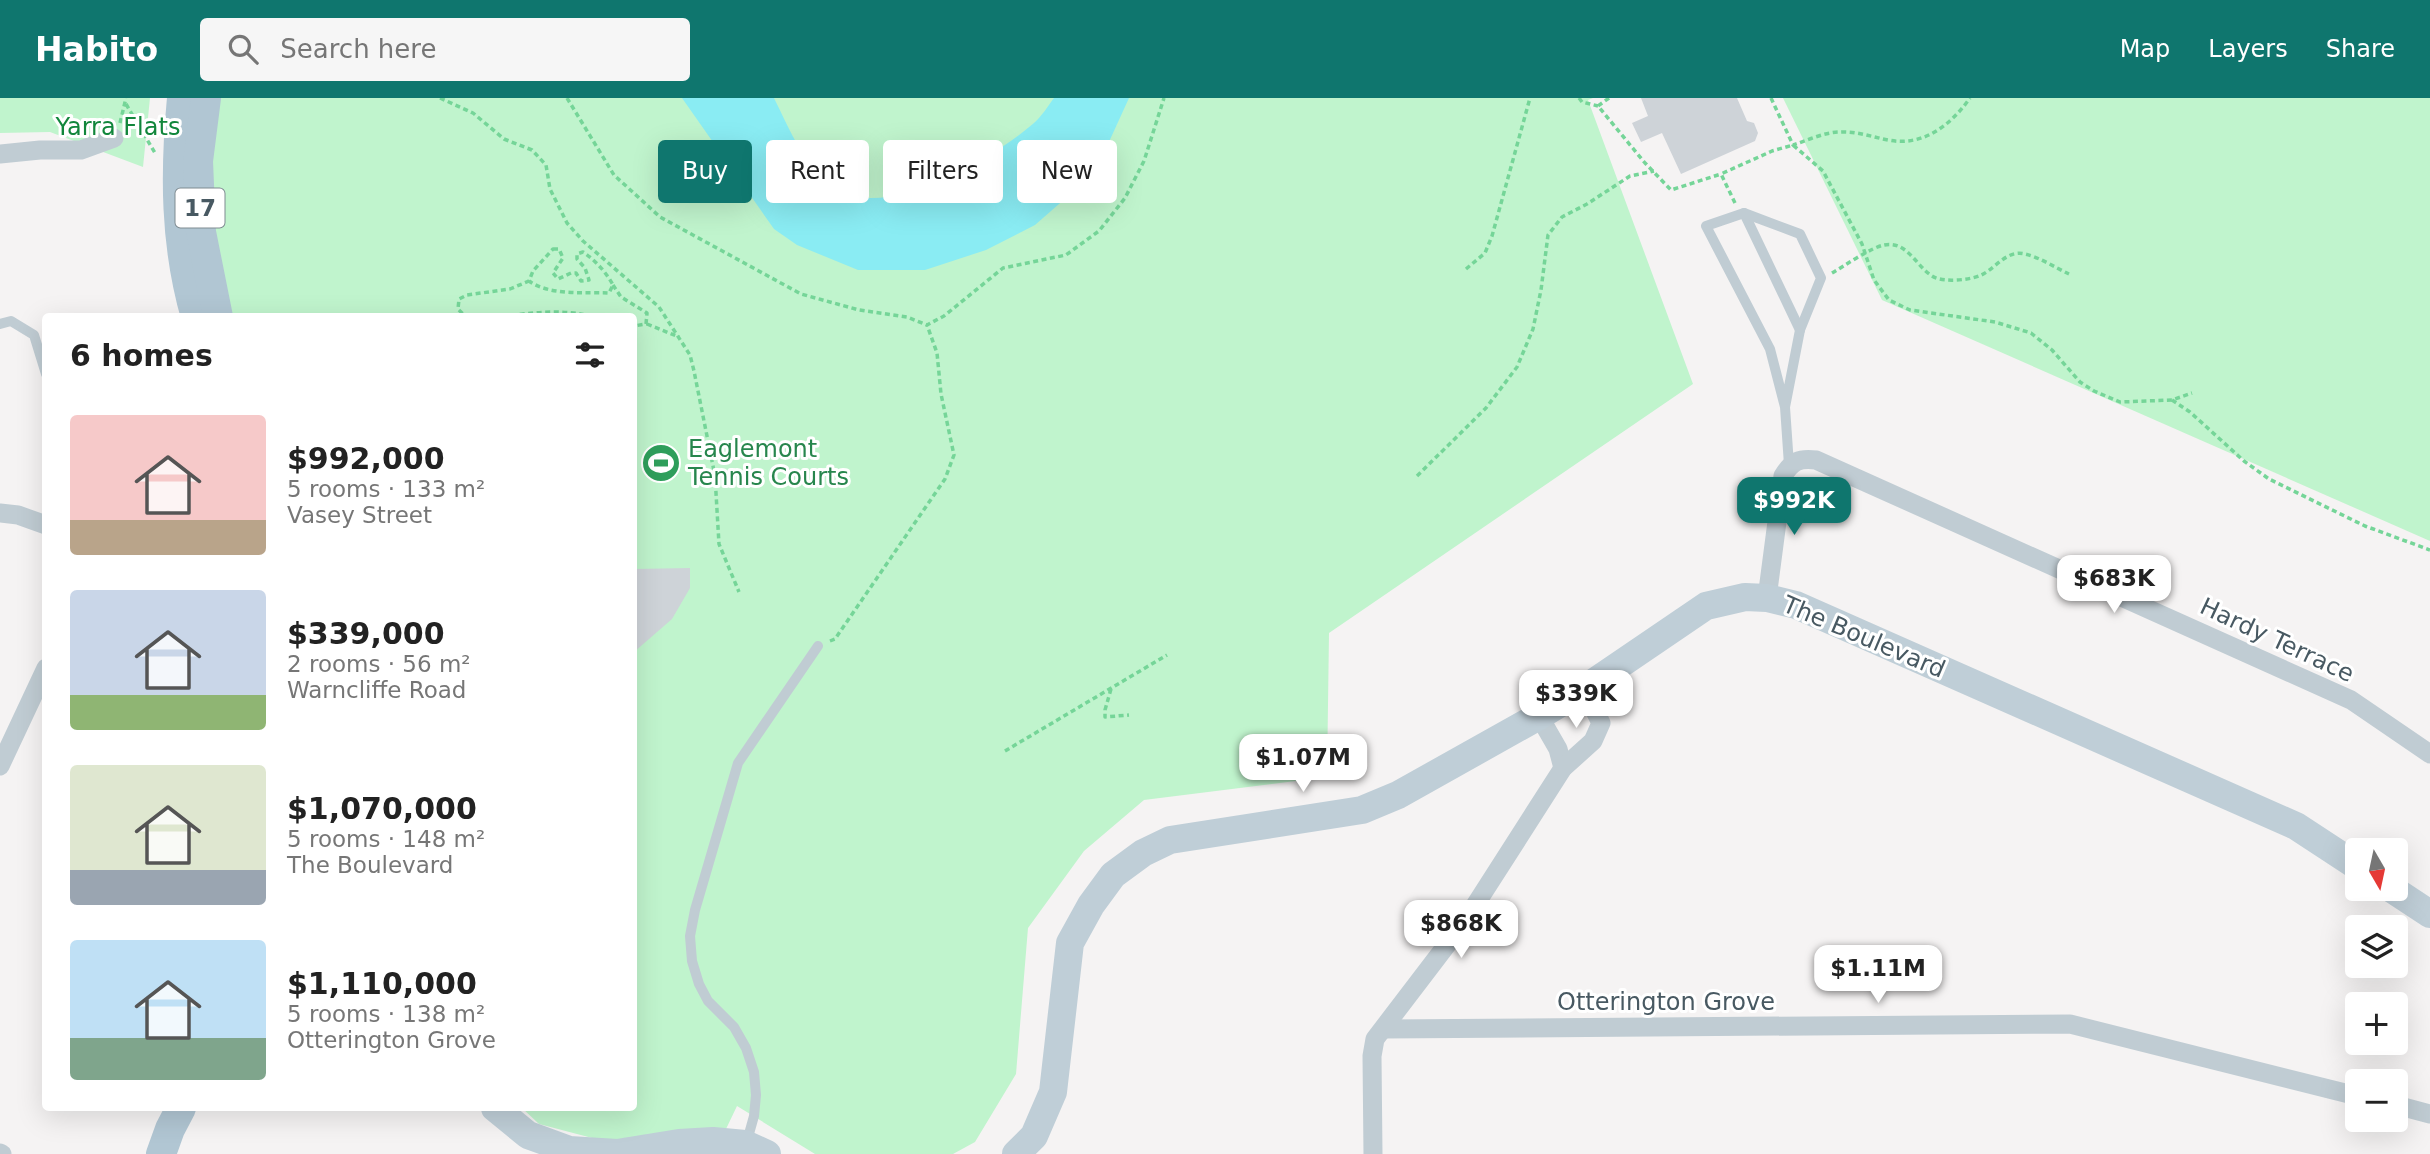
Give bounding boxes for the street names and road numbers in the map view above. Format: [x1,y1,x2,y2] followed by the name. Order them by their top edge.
[176,188,224,228] road number: 17
[1778,590,1949,684] street label: The Boulevard
[2196,592,2358,688] street label: Hardy Terrace
[1557,988,1775,1016] street label: Otterington Grove

